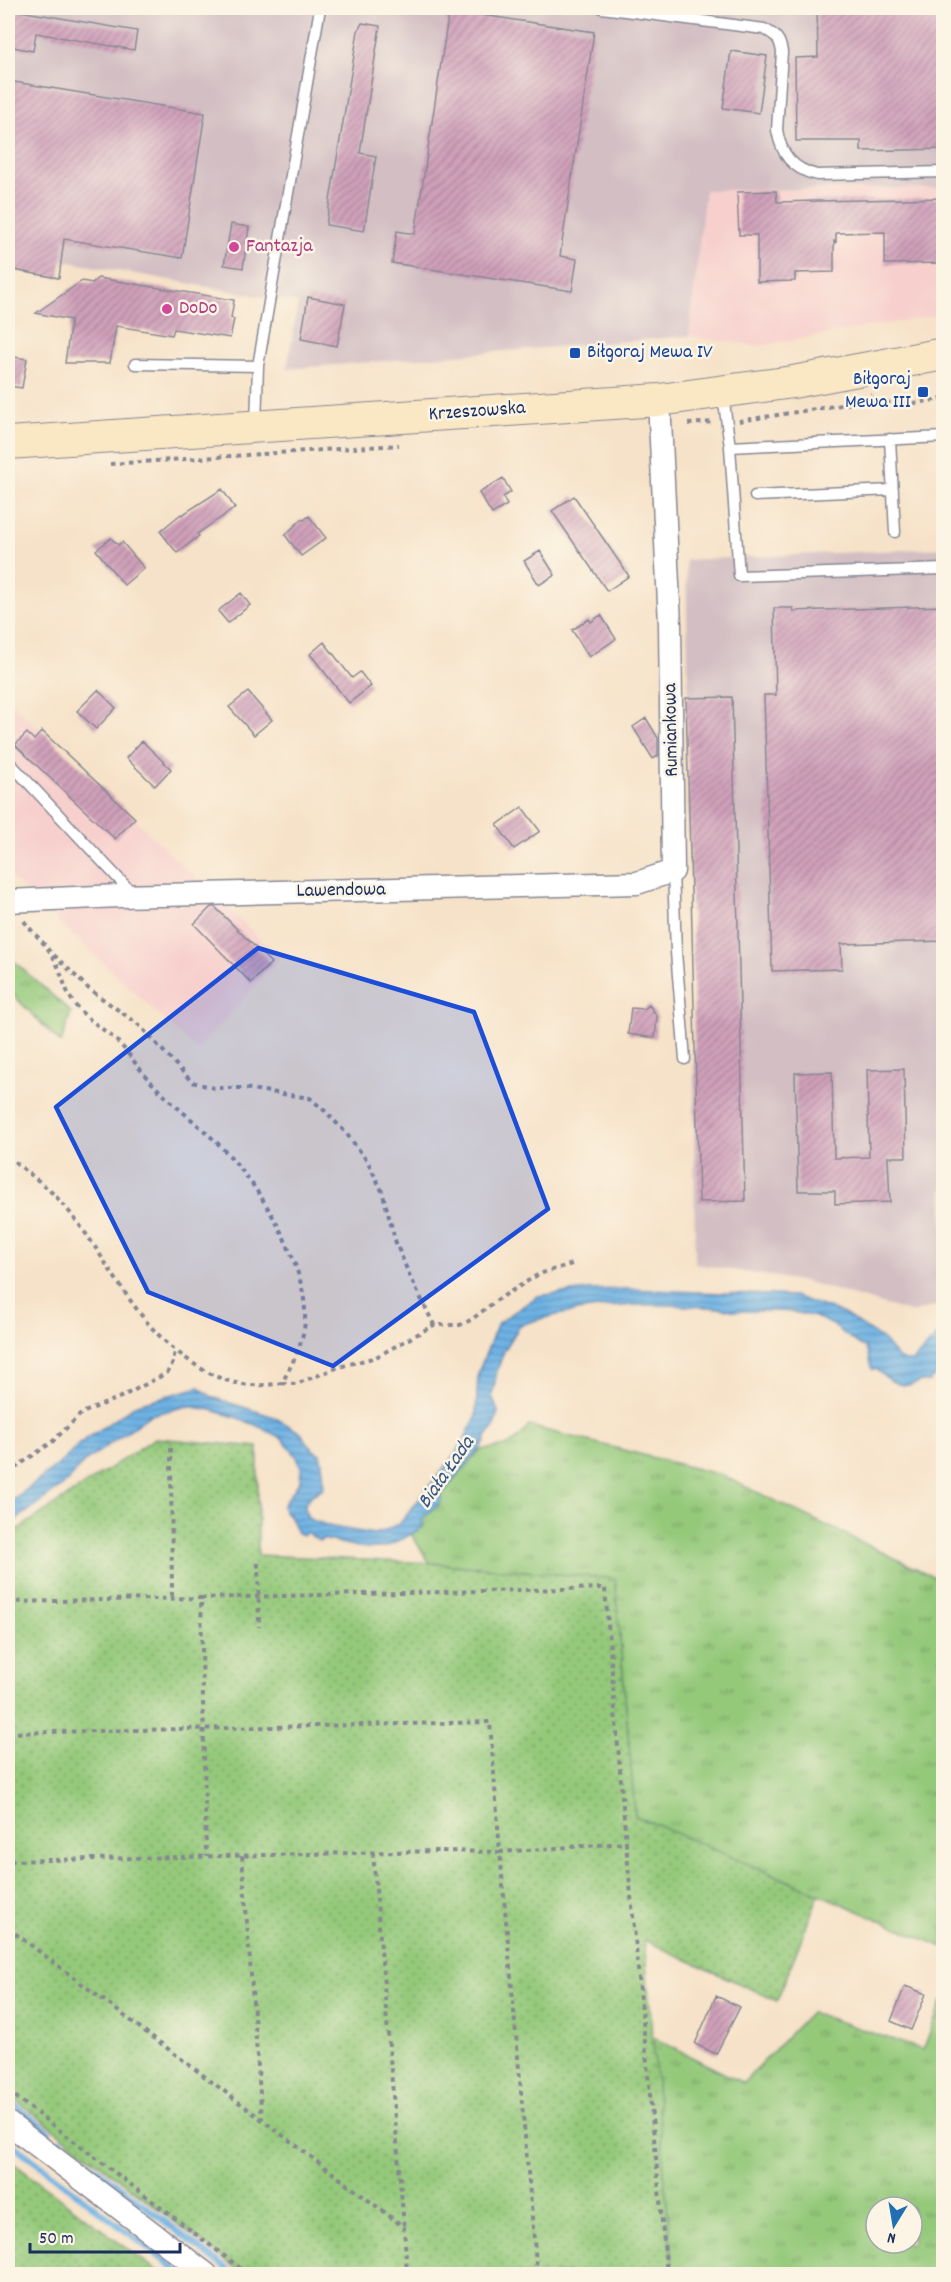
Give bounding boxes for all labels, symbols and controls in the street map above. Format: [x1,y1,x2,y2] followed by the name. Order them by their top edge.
[246,233,313,261] place label: Fantazja
[227,240,241,254] marker: Fantazja
[179,295,218,323] place label: DoDo
[160,302,174,316] marker: DoDo
[587,339,713,367] place label: Biłgoraj Mewa IV
[568,346,582,360] marker: Biłgoraj Mewa IV
[845,366,911,417] place label: Biłgoraj Mewa III
[916,385,930,399] marker: Biłgoraj Mewa III
[428,395,527,429] street label: Krzeszowska
[657,682,687,777] street label: Rumiankowa
[296,876,386,906] street label: Lawendowa
[411,1430,483,1515] water label: Biała Łada
[864,2195,924,2255] north arrow
[30,2216,180,2254] scale bar
[885,2225,898,2249] text: N
[39,2227,74,2252] text: 50 m

